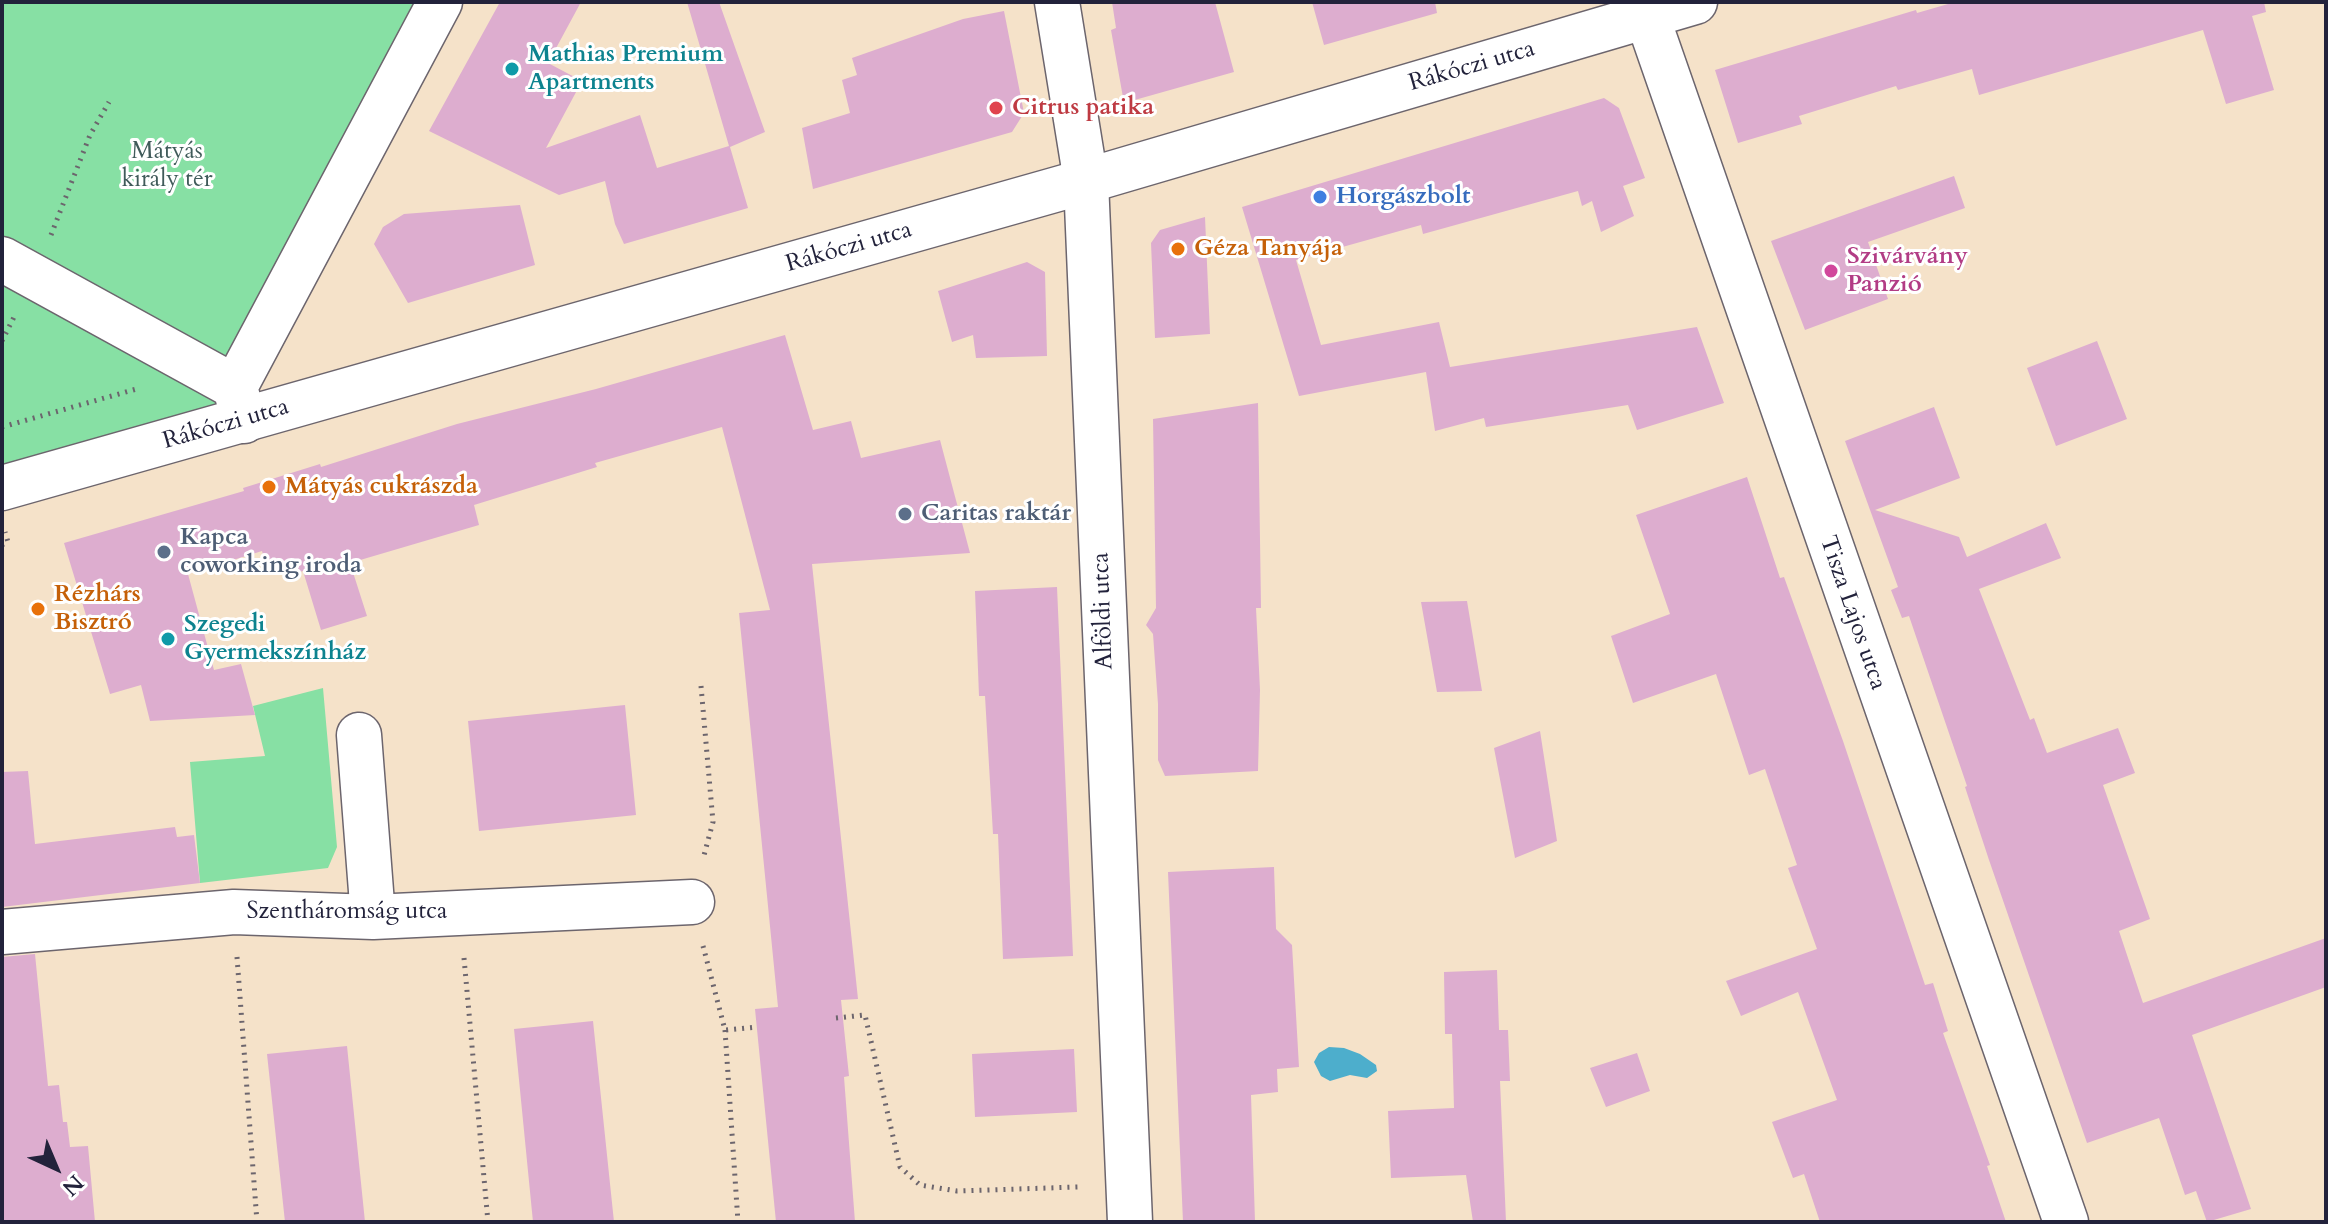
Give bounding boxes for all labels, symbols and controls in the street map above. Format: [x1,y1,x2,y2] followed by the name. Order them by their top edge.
[1406,35,1538,99] street label: Rákóczi utca
[528,41,723,97] place label: Mathias Premium Apartments
[503,60,521,78] marker: Mathias Premium Apartments
[1012,94,1154,122] place label: Citrus patika
[987,99,1005,117] marker: Citrus patika
[121,138,213,194] park label: Mátyás király tér
[1336,183,1470,211] place label: Horgászbolt
[1311,188,1329,206] marker: Horgászbolt
[783,216,915,280] street label: Rákóczi utca
[1194,235,1343,263] place label: Géza Tanyája
[1169,240,1187,258] marker: Géza Tanyája
[1847,243,1968,299] place label: Szivárvány Panzió
[1822,262,1840,280] marker: Szivárvány Panzió
[160,393,292,457] street label: Rákóczi utca
[285,473,478,501] place label: Mátyás cukrászda
[260,478,278,496] marker: Mátyás cukrászda
[921,500,1071,528] place label: Caritas raktár
[896,505,914,523] marker: Caritas raktár
[180,524,362,580] place label: Kapca coworking iroda
[1812,532,1892,694] street label: Tisza Lajos utca
[155,543,173,561] marker: Kapca coworking iroda
[1088,552,1120,670] street label: Alföldi utca
[54,581,141,637] place label: Rézhárs Bisztró
[29,600,47,618] marker: Rézhárs Bisztró
[184,611,366,667] place label: Szegedi Gyermekszínház
[159,630,177,648] marker: Szegedi Gyermekszínház
[247,898,447,926] street label: Szentháromság utca
[16,1128,96,1208] north arrow
[55,1168,90,1203] text: N

